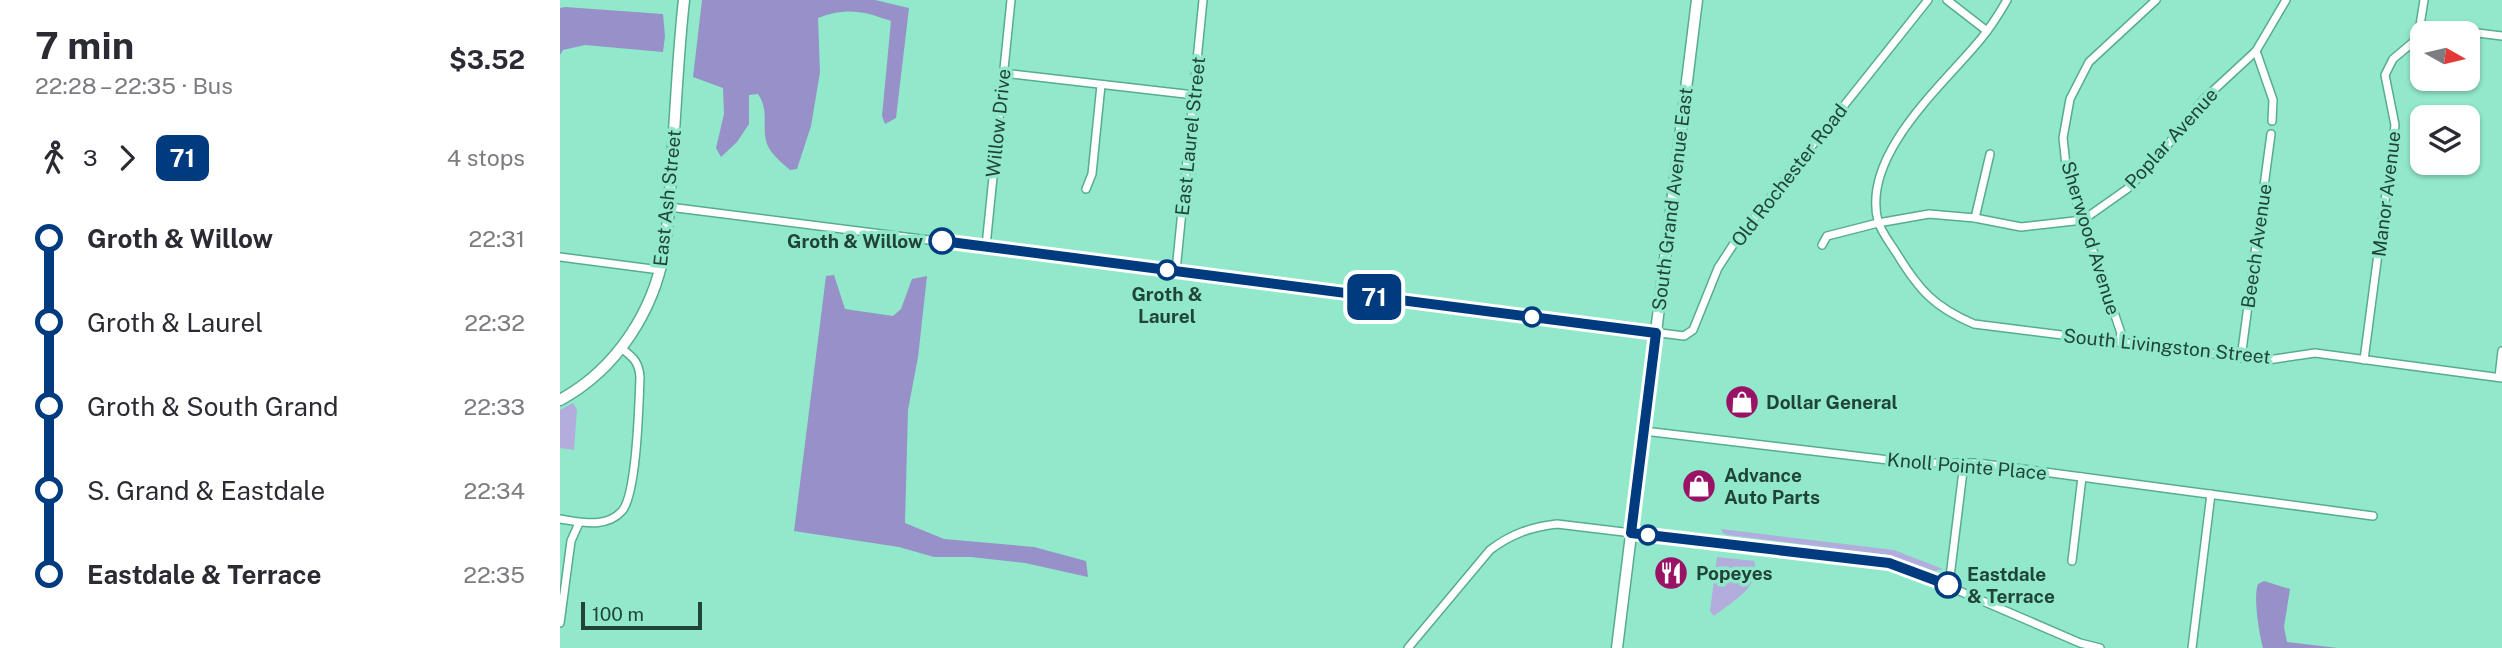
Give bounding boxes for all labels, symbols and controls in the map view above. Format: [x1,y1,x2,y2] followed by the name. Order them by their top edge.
[2410,21,2480,91] north arrow
[2410,21,2480,175] map controls
[35,23,134,68] text: 7 min
[449,44,525,75] text: $3.52
[1171,55,1209,217] street label: East Laurel Street
[981,68,1015,178] street label: Willow Drive
[35,72,233,99] text: 22:28 – 22:35 · Bus
[2120,83,2222,193] street label: Poplar Avenue
[1647,86,1697,312] street label: South Grand Avenue East
[1727,99,1851,251] street label: Old Rochester Road
[2410,105,2480,175] button: layers
[649,129,685,267] street label: East Ash Street
[2367,130,2405,258] street label: Manor Avenue
[35,139,73,177] icon: walk
[108,139,146,177] icon: forward
[83,144,98,171] text: 3
[170,144,195,172] text: 71
[447,144,525,171] text: 4 stops
[2057,159,2125,317] street label: Sherwood Avenue
[2236,182,2276,310] street label: Beech Avenue
[87,223,273,254] text: Groth & Willow
[469,225,525,252] text: 22:31
[929,228,955,254] marker: Groth & Willow
[787,230,923,252] place label: Groth & Willow
[1157,260,1177,280] marker: Groth & Laurel
[1342,274,1406,320] line badge: 71
[1131,283,1203,327] place label: Groth & Laurel
[1361,283,1387,311] text: 71
[87,307,263,338] text: Groth & Laurel
[1522,307,1542,327] unlabelled marker
[464,309,525,336] text: 22:32
[2062,324,2272,368] street label: South Livingston Street
[1723,383,1761,421] shop icon: Dollar General
[87,391,339,422] text: Groth & South Grand
[1766,391,1898,413] place label: Dollar General
[464,393,525,420] text: 22:33
[1886,448,2048,484] street label: Knoll Pointe Place
[1724,464,1820,508] place label: Advance Auto Parts
[1680,467,1718,505] shop icon: Advance Auto Parts
[87,475,325,506] text: S. Grand & Eastdale
[463,477,525,504] text: 22:34
[1638,525,1658,545] unlabelled marker
[1652,554,1690,592] restaurant icon: Popeyes
[87,559,321,590] text: Eastdale & Terrace
[463,561,525,588] text: 22:35
[1696,562,1773,584] place label: Popeyes
[1967,563,2055,607] place label: Eastdale & Terrace
[1935,572,1961,598] marker: Eastdale & Terrace
[581,599,702,631] scale bar
[592,603,644,625] text: 100 m

